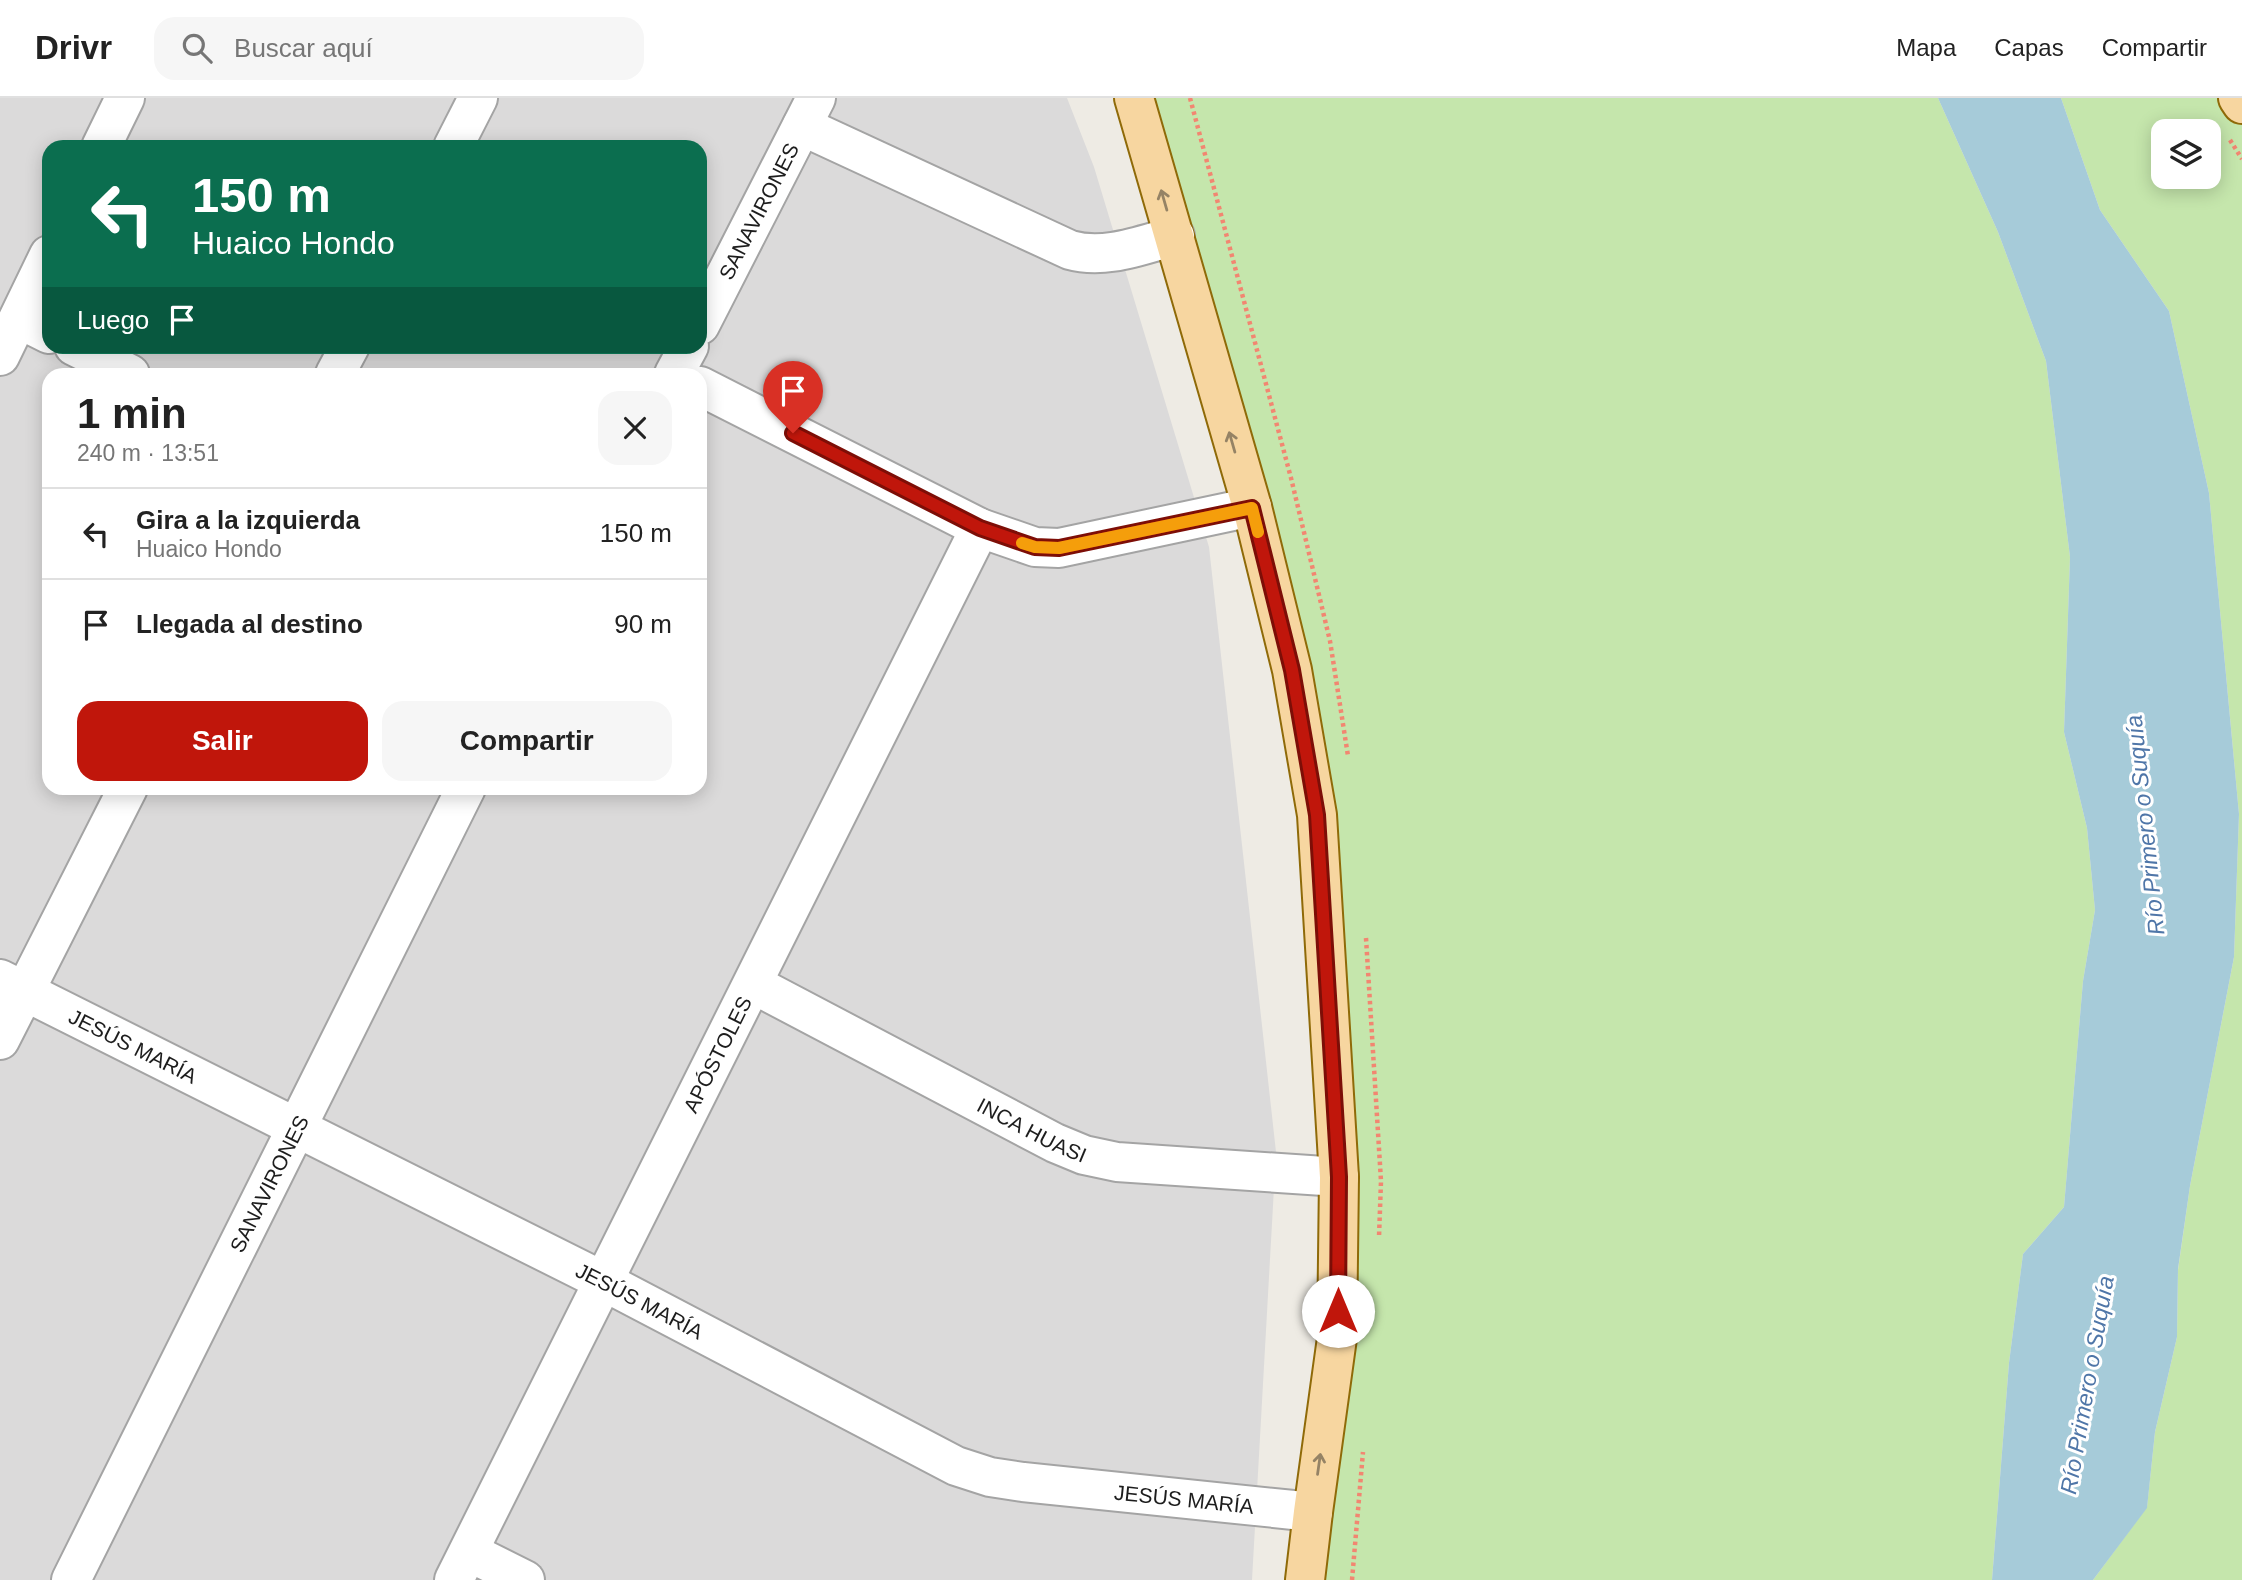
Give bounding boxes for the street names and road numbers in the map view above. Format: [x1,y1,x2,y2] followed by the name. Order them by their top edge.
[714,139,803,283] street label: SANAVIRONES
[678,992,756,1116] street label: APÓSTOLES
[65,1004,201,1087] street label: JESÚS MARÍA
[974,1093,1090,1166] street label: INCA HUASI
[225,1111,313,1256] street label: SANAVIRONES
[572,1258,707,1343] street label: JESÚS MARÍA
[1113,1480,1255,1517] street label: JESÚS MARÍA

